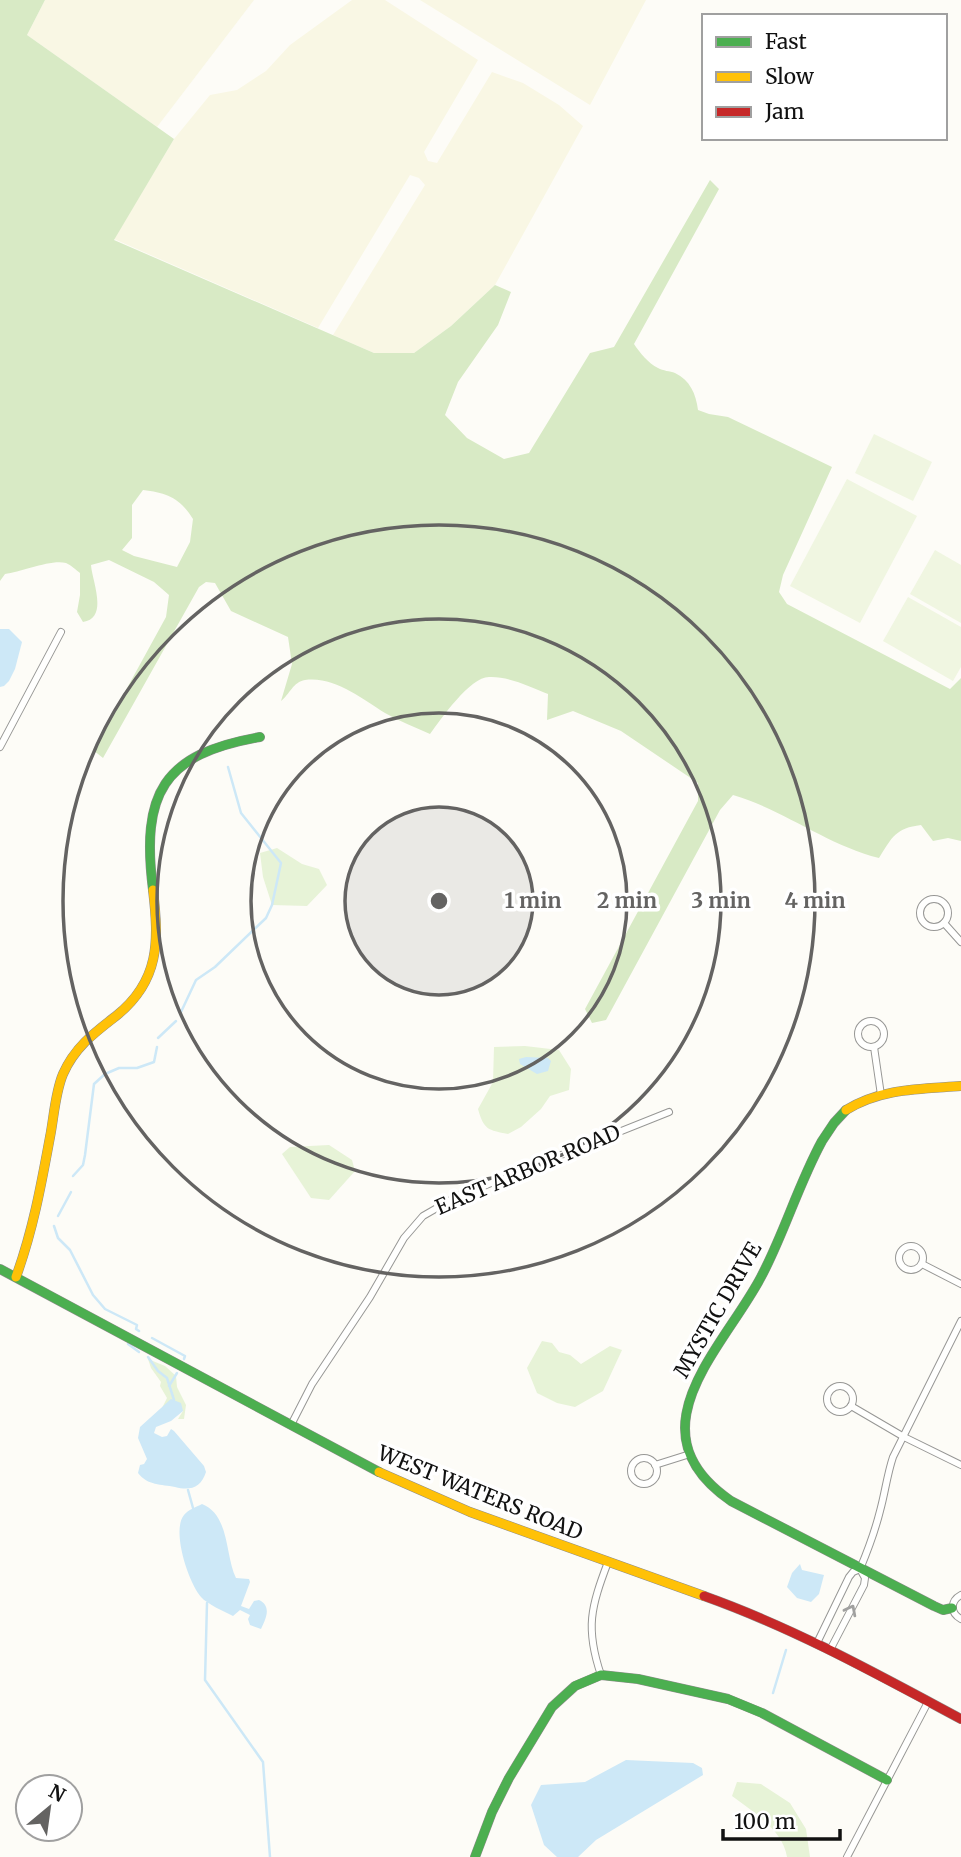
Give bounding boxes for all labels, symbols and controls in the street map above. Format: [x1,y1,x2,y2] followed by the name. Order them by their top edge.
[702,14,947,140] legend
[765,28,807,55] text: Fast
[765,63,814,90] text: Slow
[764,98,804,125] text: Jam
[504,887,562,914] text: 1 min
[597,887,657,914] text: 2 min
[691,887,751,914] text: 3 min
[785,887,845,914] text: 4 min
[427,889,451,913] centre of rings
[431,1118,625,1221] street label: EAST ARBOR ROAD
[668,1236,768,1383] street label: MYSTIC DRIVE
[373,1439,587,1546] street label: WEST WATERS ROAD
[842,1605,856,1617] one-way arrow
[14,1773,84,1843] north arrow
[45,1779,70,1807] text: N
[723,1798,840,1842] scale bar
[734,1808,796,1835] text: 100 m

